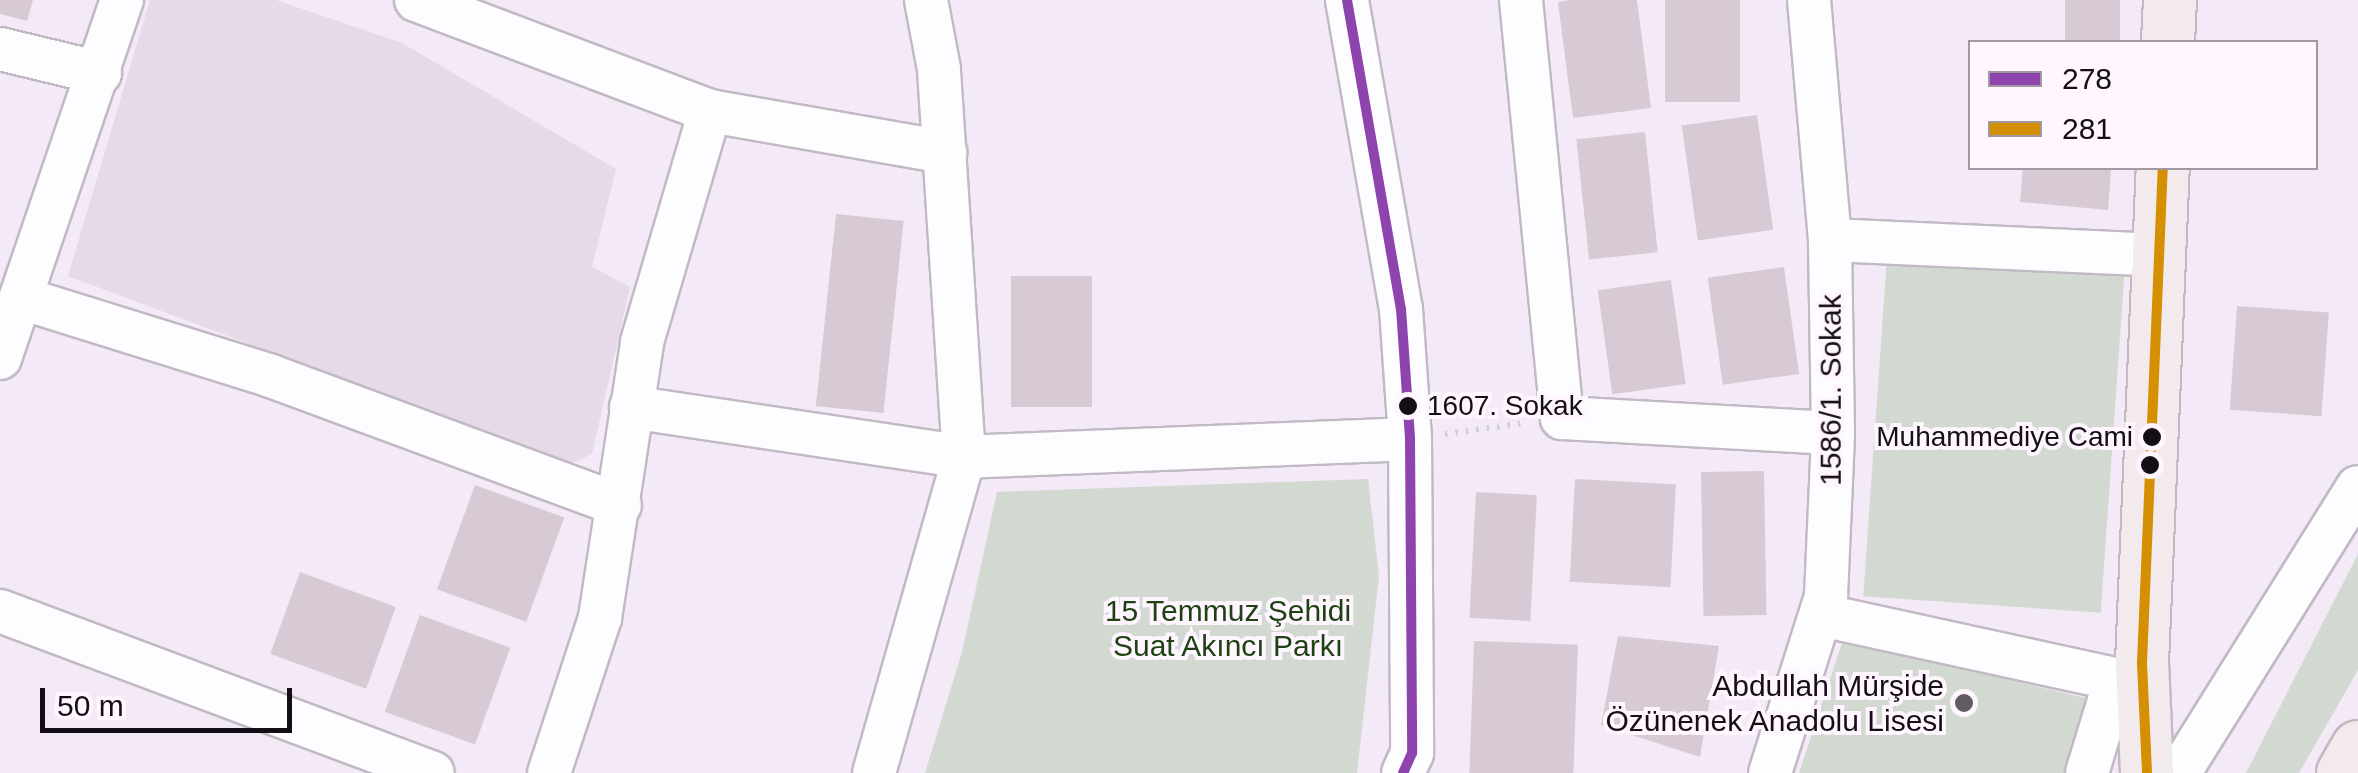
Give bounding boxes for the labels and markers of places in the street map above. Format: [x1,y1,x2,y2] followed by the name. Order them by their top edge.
[1427,389,1583,423] place label: 1607. Sokak
[1398,396,1418,416] marker: 1607. Sokak
[1876,420,2133,454] place label: Muhammediye Cami
[2142,427,2162,447] marker: Muhammediye Cami
[2140,455,2160,475] unlabelled marker
[1604,668,1944,738] place label: Abdullah Mürşide Özünenek Anadolu Lisesi
[1953,692,1975,714] marker: Abdullah Mürşide Özünenek Anadolu Lisesi

